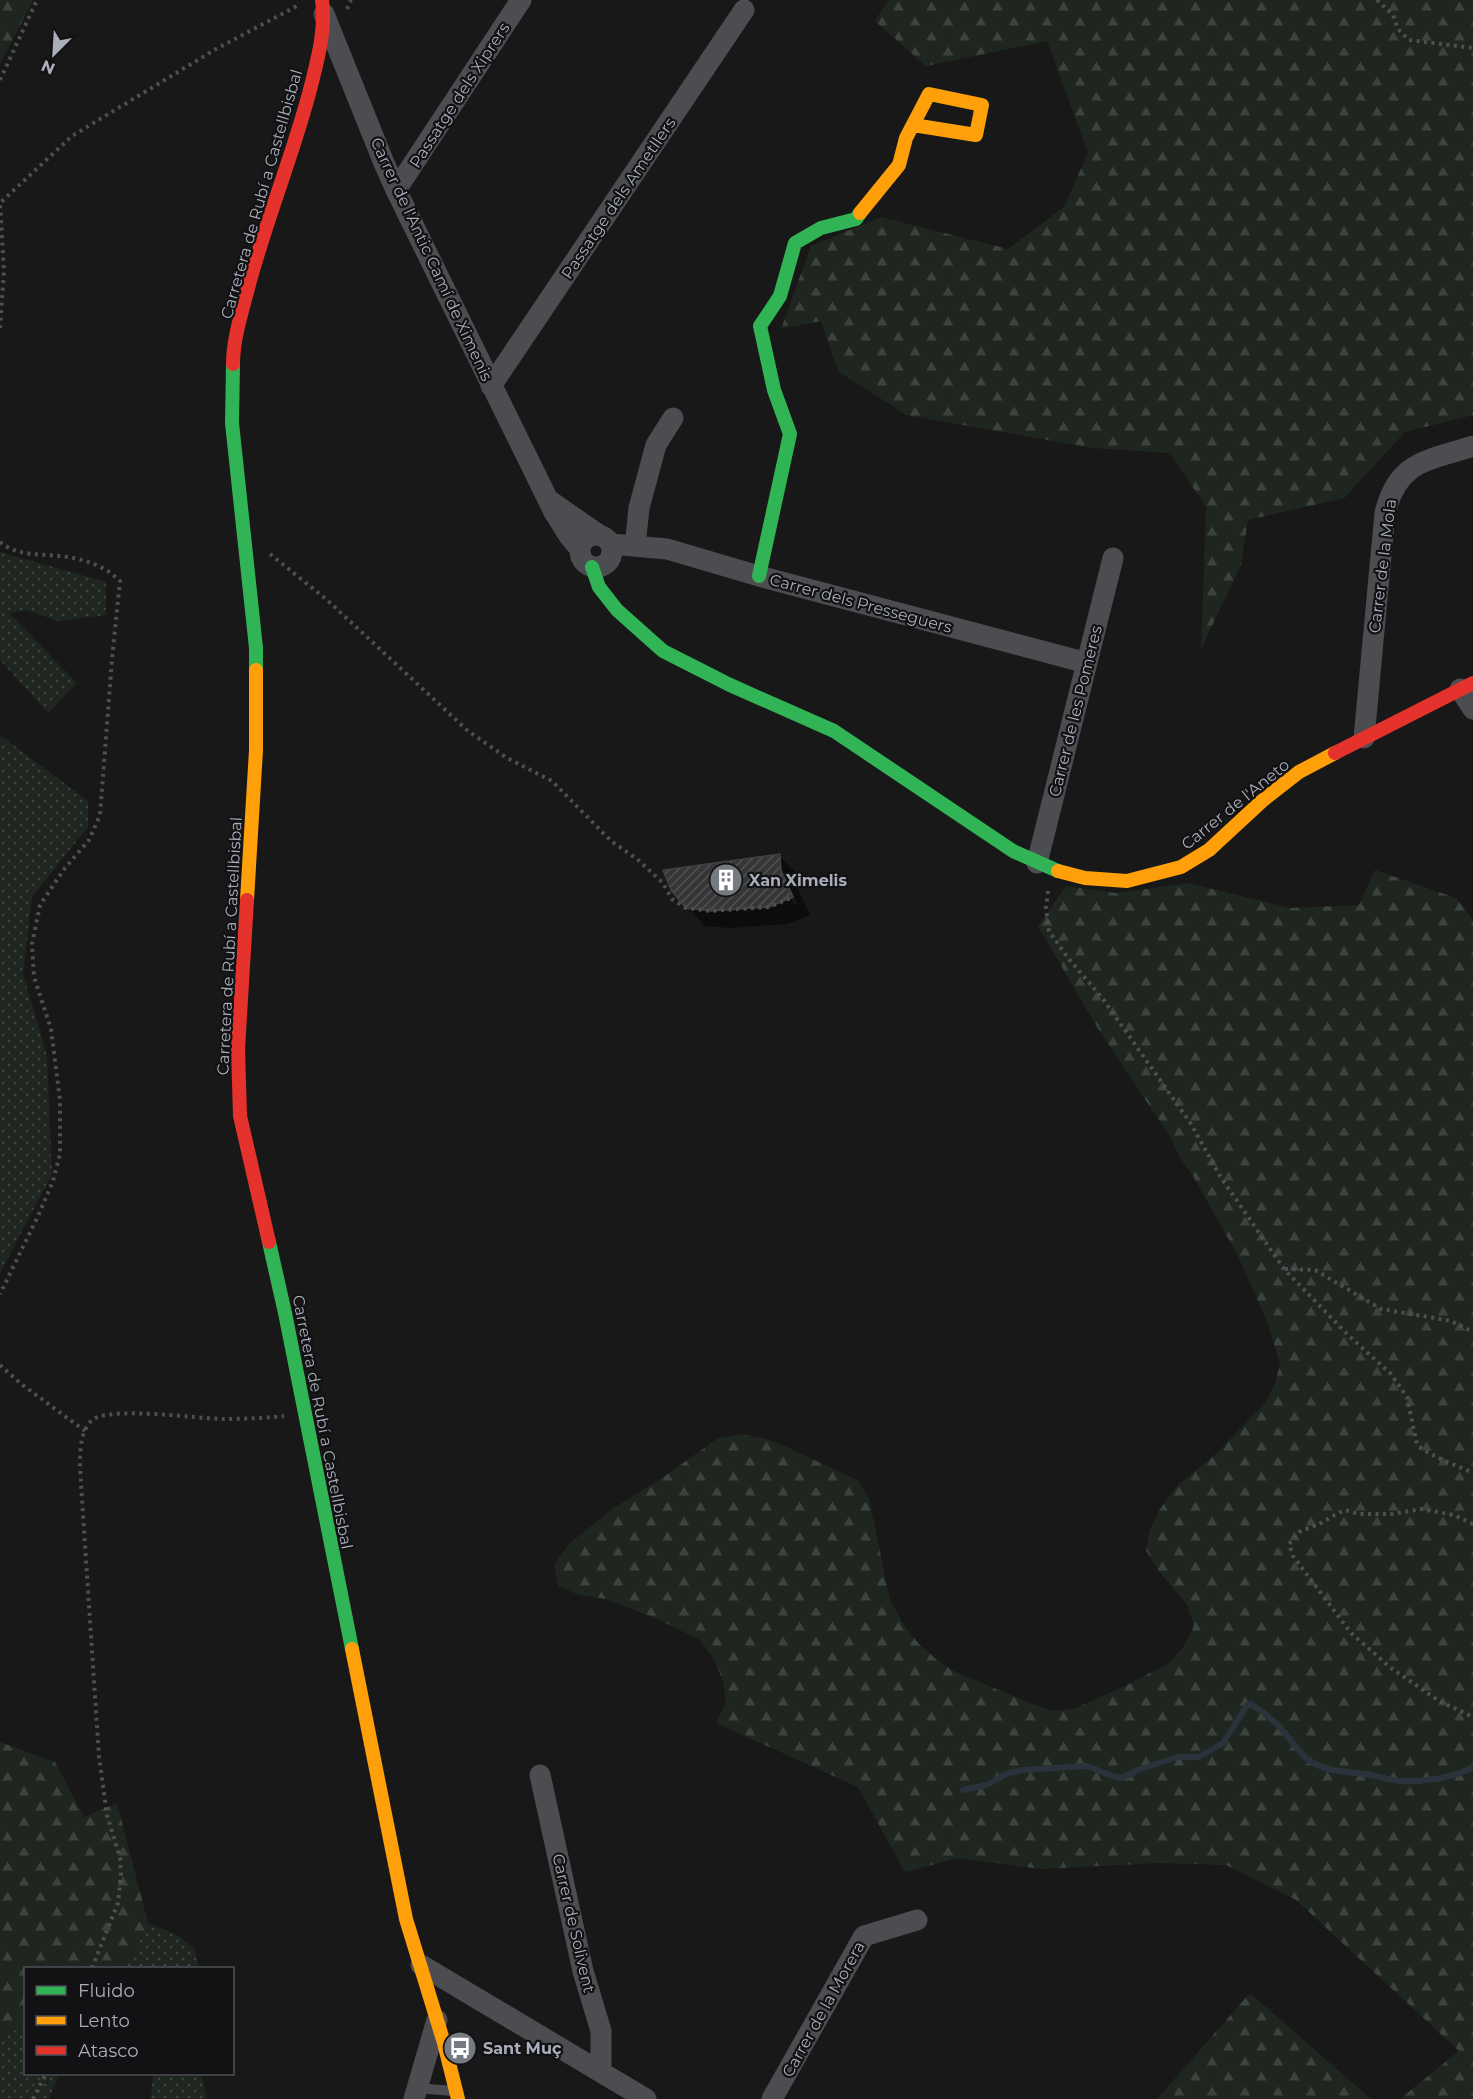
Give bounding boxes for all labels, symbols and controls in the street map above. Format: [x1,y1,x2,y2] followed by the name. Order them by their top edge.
[405,19,514,171] street label: Passatge dels Xiprers
[24,24,84,84] north arrow
[38,56,58,79] text: N
[217,67,306,321] street label: Carretera de Rubí a Castellbisbal
[557,114,680,283] street label: Passatge dels Ametllers
[367,134,497,384] street label: Carrer de l'Antic Camí de Ximenis
[1365,498,1400,634] street label: Carrer de la Mola
[768,570,954,637] street label: Carrer dels Presseguers
[1045,623,1106,799] street label: Carrer de les Pomeres
[1178,755,1293,854] street label: Carrer de l'Aneto
[213,816,246,1076] street label: Carretera de Rubí a Castellbisbal
[708,862,744,898] building icon: Xan Ximelis
[749,871,847,890] place label: Xan Ximelis
[289,1293,356,1551] street label: Carretera de Rubí a Castellbisbal
[548,1852,599,1995] street label: Carrer de Solivent
[778,1938,869,2081] street label: Carrer de la Morera
[24,1967,234,2075] legend
[78,1980,135,2002] text: Fluido
[78,2010,130,2032] text: Lento
[442,2030,478,2066] bus stop icon: Sant Muç
[483,2039,562,2059] place label: Sant Muç
[78,2040,138,2062] text: Atasco

